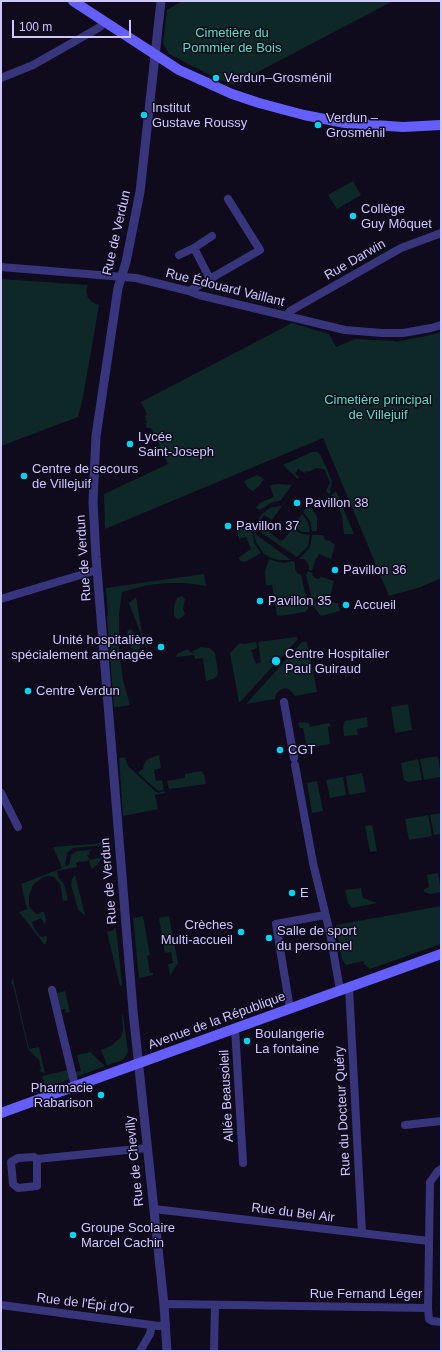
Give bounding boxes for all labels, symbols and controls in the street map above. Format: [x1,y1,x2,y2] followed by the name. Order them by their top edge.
[14,12,133,38] scale bar
[19,20,52,34] text: 100 m
[183,25,281,56] park label: Cimetière du Pommier de Bois
[224,70,332,86] place label: Verdun–Grosménil
[211,73,221,83] marker: Verdun–Grosménil
[152,100,247,131] place label: Institut Gustave Roussy
[139,110,149,120] marker: Institut Gustave Roussy
[326,110,385,141] place label: Verdun – Grosménil
[313,120,323,130] marker: Verdun – Grosménil
[100,189,134,277] street label: Rue de Verdun
[361,201,432,232] place label: Collège Guy Môquet
[348,211,358,221] marker: Collège Guy Môquet
[322,236,388,284] street label: Rue Darwin
[164,266,286,310] street label: Rue Édouard Vaillant
[324,392,432,423] park label: Cimetière principal de Villejuif
[138,429,214,460] place label: Lycée Saint-Joseph
[125,439,135,449] marker: Lycée Saint-Joseph
[32,461,138,492] place label: Centre de secours de Villejuif
[19,471,29,481] marker: Centre de secours de Villejuif
[305,495,369,511] place label: Pavillon 38
[292,498,302,508] marker: Pavillon 38
[73,514,95,602] street label: Rue de Verdun
[236,518,300,534] place label: Pavillon 37
[223,521,233,531] marker: Pavillon 37
[343,562,407,578] place label: Pavillon 36
[330,565,340,575] marker: Pavillon 36
[268,593,332,609] place label: Pavillon 35
[255,596,265,606] marker: Pavillon 35
[354,597,396,613] place label: Accueil
[341,600,351,610] marker: Accueil
[11,632,153,663] place label: Unité hospitalière spécialement aménagée
[156,642,166,652] marker: Unité hospitalière spécialement aménagée
[285,646,389,677] place label: Centre Hospitalier Paul Guiraud
[270,655,282,667] marker: Centre Hospitalier Paul Guiraud
[36,683,120,699] place label: Centre Verdun
[23,686,33,696] marker: Centre Verdun
[288,742,315,758] place label: CGT
[275,745,285,755] marker: CGT
[97,837,121,925] street label: Rue de Verdun
[300,885,309,901] place label: E
[287,888,297,898] marker: E
[161,917,233,948] place label: Crèches Multi-accueil
[277,923,356,954] place label: Salle de sport du personnel
[236,927,246,937] marker: Crèches Multi-accueil
[264,933,274,943] marker: Salle de sport du personnel
[146,989,288,1053] street label: Avenue de la République
[255,1026,324,1057] place label: Boulangerie La fontaine
[242,1036,252,1046] marker: Boulangerie La fontaine
[332,1046,354,1176] street label: Rue du Docteur Quéry
[217,1049,237,1143] street label: Allée Beausoleil
[31,1080,93,1111] place label: Pharmacie Rabarison
[96,1090,106,1100] marker: Pharmacie Rabarison
[122,1115,148,1207] street label: Rue de Chevilly
[250,1200,336,1226] street label: Rue du Bel Air
[81,1220,175,1251] place label: Groupe Scolaire Marcel Cachin
[68,1230,78,1240] marker: Groupe Scolaire Marcel Cachin
[310,1286,422,1302] street label: Rue Fernand Léger
[36,1290,134,1318] street label: Rue de l'Épi d'Or

